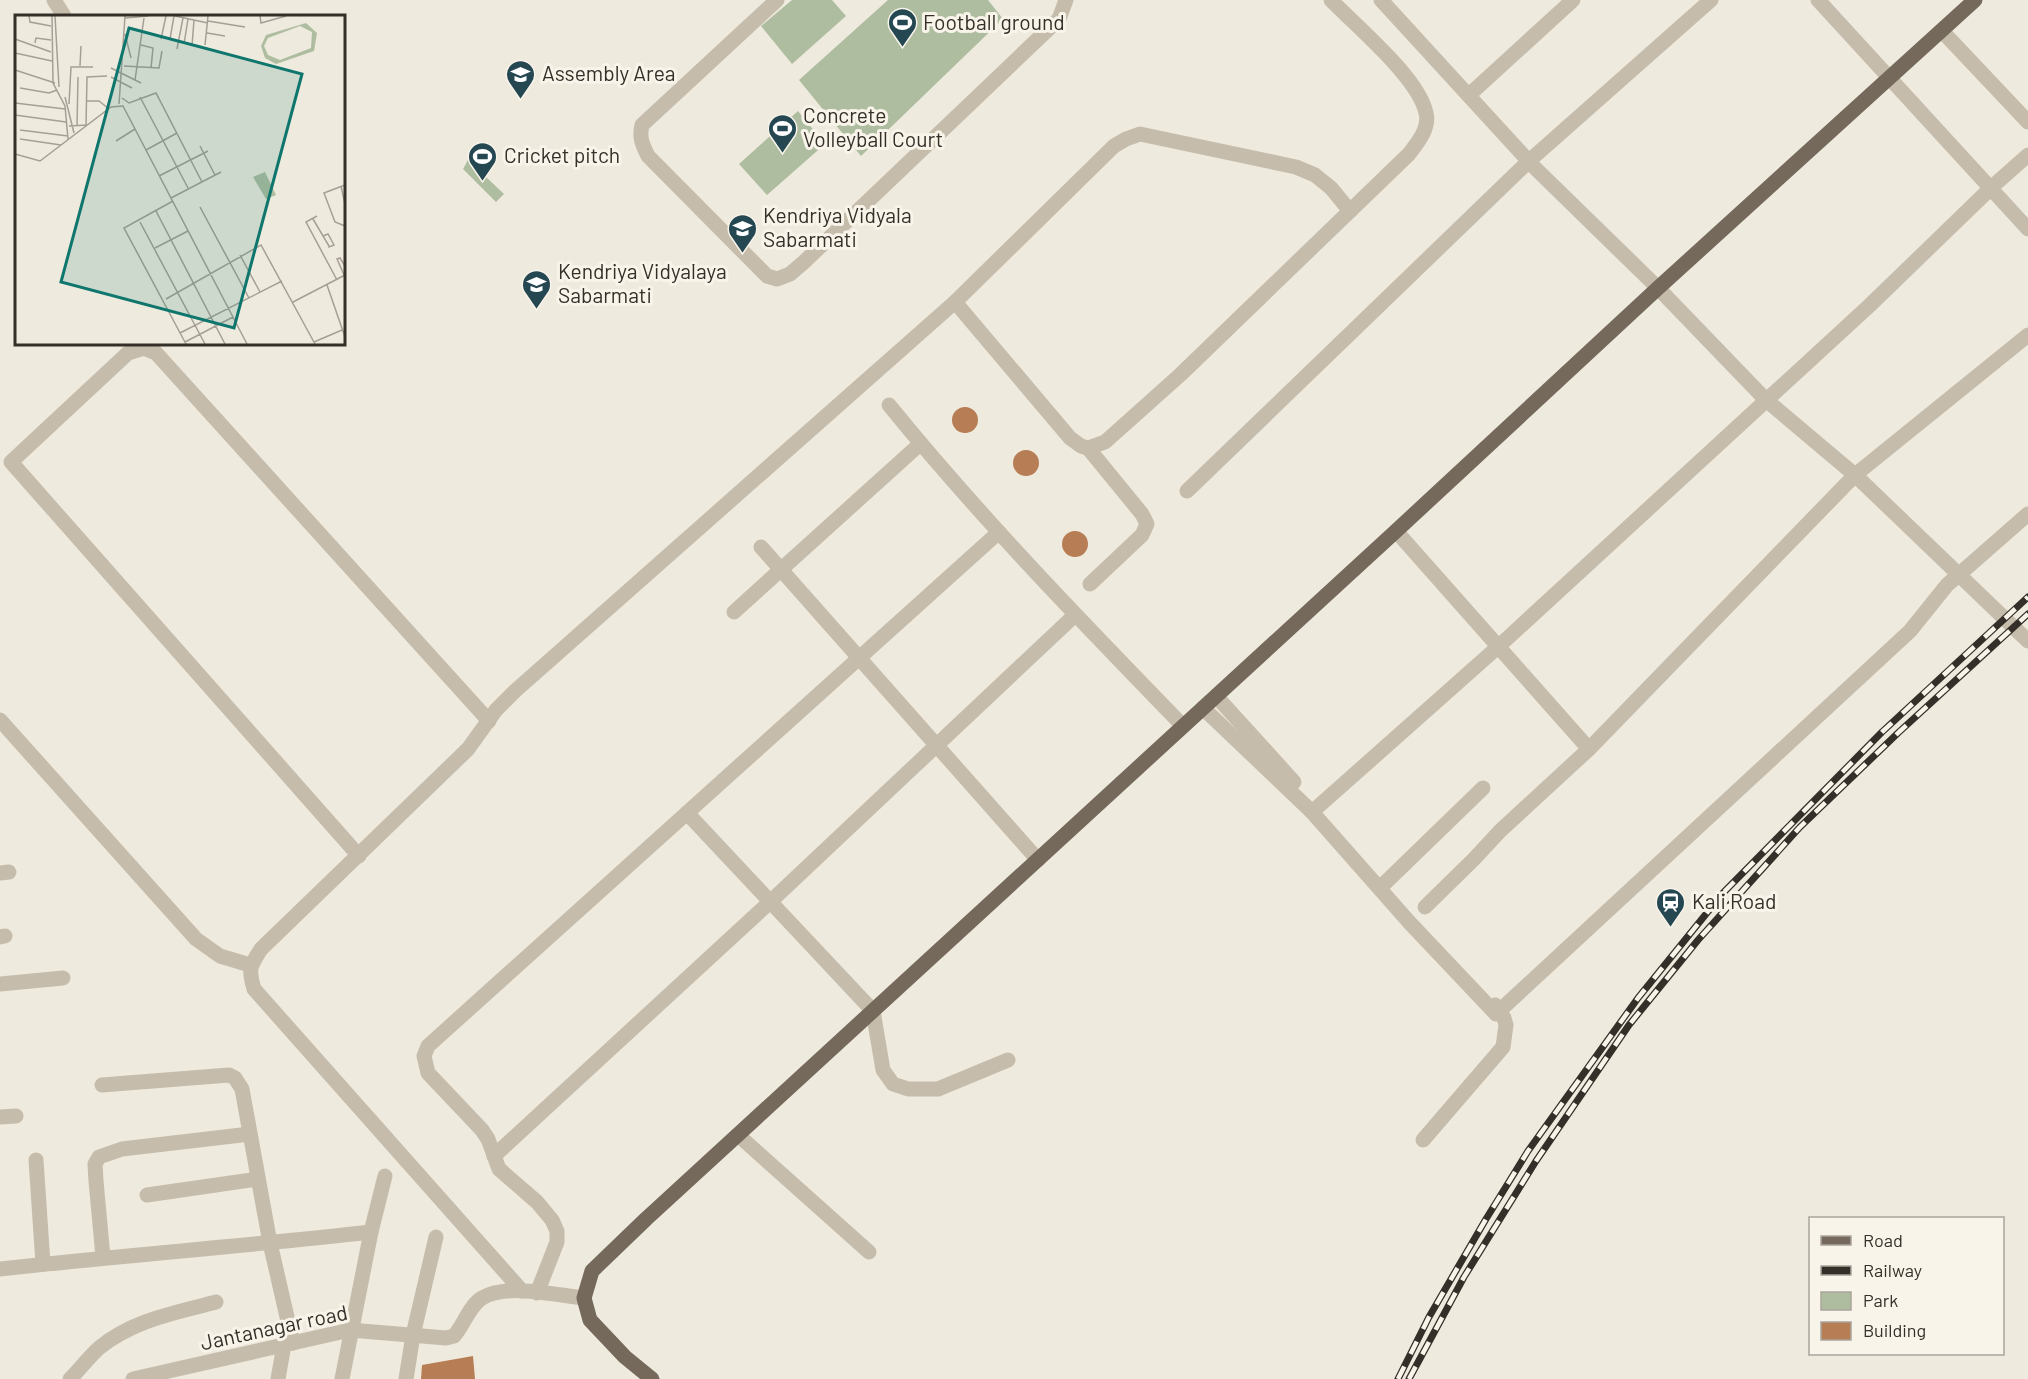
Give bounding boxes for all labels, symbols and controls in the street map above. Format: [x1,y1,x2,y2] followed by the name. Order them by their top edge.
[886,7,918,49] sports icon: Football ground
[923,9,1065,34] place label: Football ground
[15,15,345,345] inset map
[505,58,537,100] school or university icon: Assembly Area
[542,60,675,85] place label: Assembly Area
[803,102,943,151] place label: Concrete Volleyball Court
[766,112,798,154] sports icon: Concrete Volleyball Court
[467,140,499,182] sports icon: Cricket pitch
[504,142,620,167] place label: Cricket pitch
[763,202,912,251] place label: Kendriya Vidyala Sabarmati
[726,212,758,254] school or university icon: Kendriya Vidyala Sabarmati
[558,258,727,307] place label: Kendriya Vidyalaya Sabarmati
[521,268,553,310] school or university icon: Kendriya Vidyalaya Sabarmati
[1655,886,1687,928] station icon: Kali Road
[1692,888,1776,913] place label: Kali Road
[1809,1217,2004,1355] legend
[1863,1229,1903,1251] text: Road
[1863,1259,1922,1281] text: Railway
[1863,1289,1898,1311] text: Park
[198,1299,349,1354] street label: Jantanagar road
[1863,1319,1926,1341] text: Building

